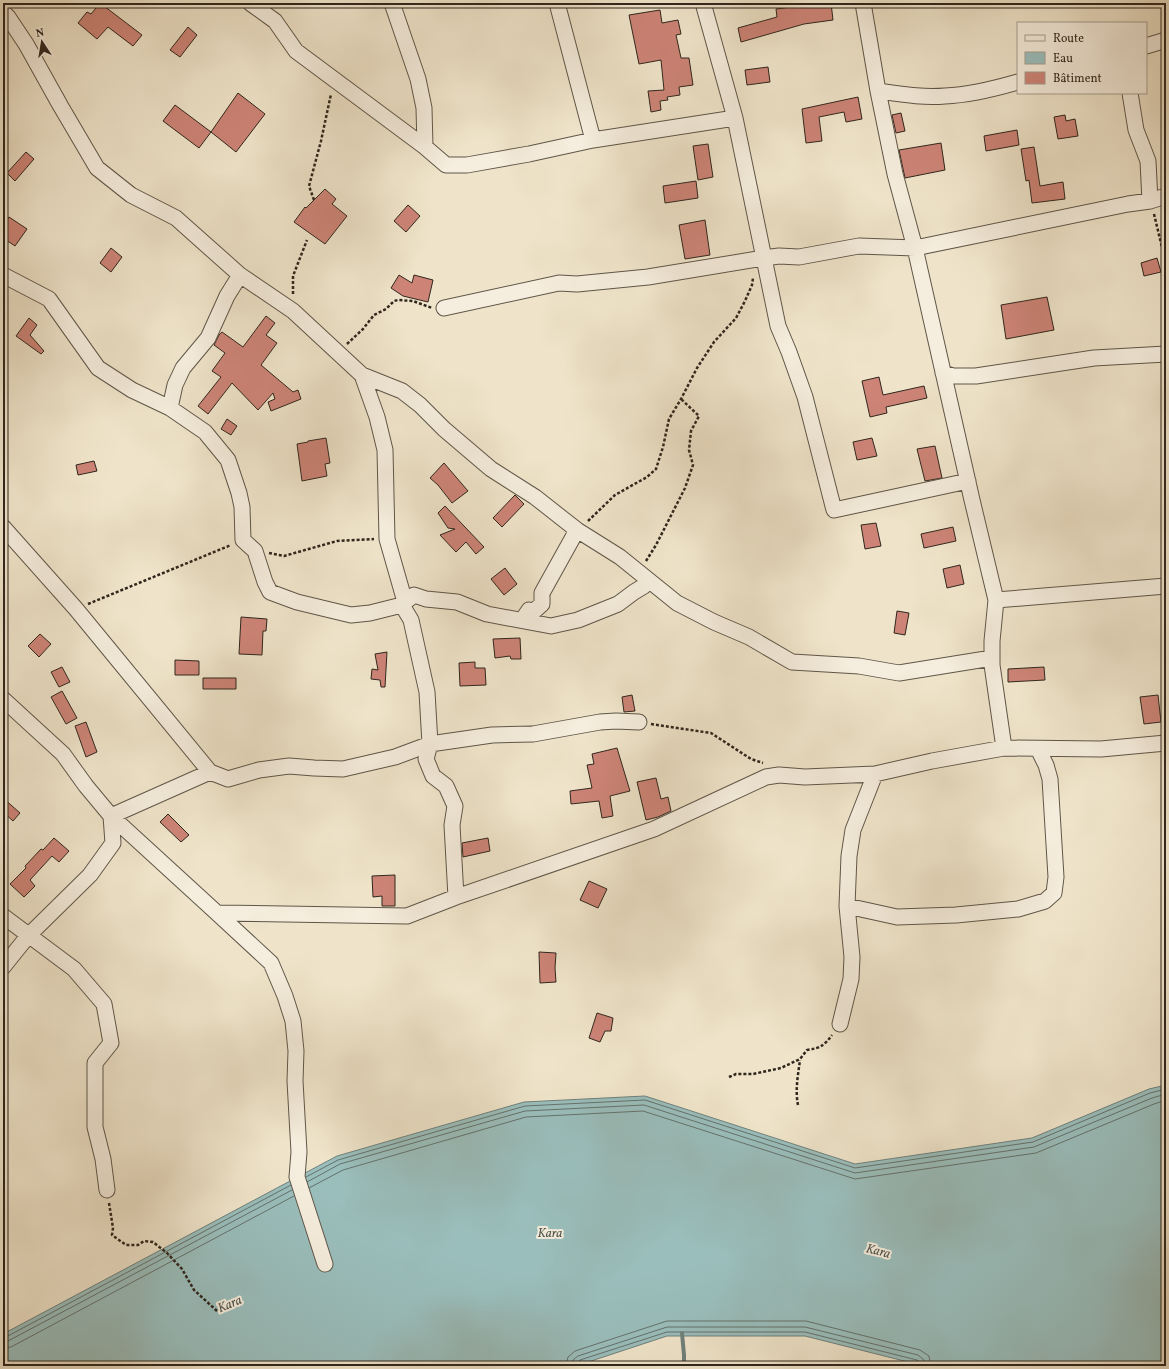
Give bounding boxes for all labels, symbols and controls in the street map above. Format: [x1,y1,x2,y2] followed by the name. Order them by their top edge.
[22,22,62,62] north arrow
[1017,22,1147,94] legend
[35,26,46,42] text: N
[1053,31,1084,47] text: Route
[1053,51,1073,67] text: Eau
[1053,71,1102,87] text: Bâtiment
[538,1225,562,1243] water label: Kara
[864,1240,892,1264] water label: Kara
[215,1292,245,1318] water label: Kara

